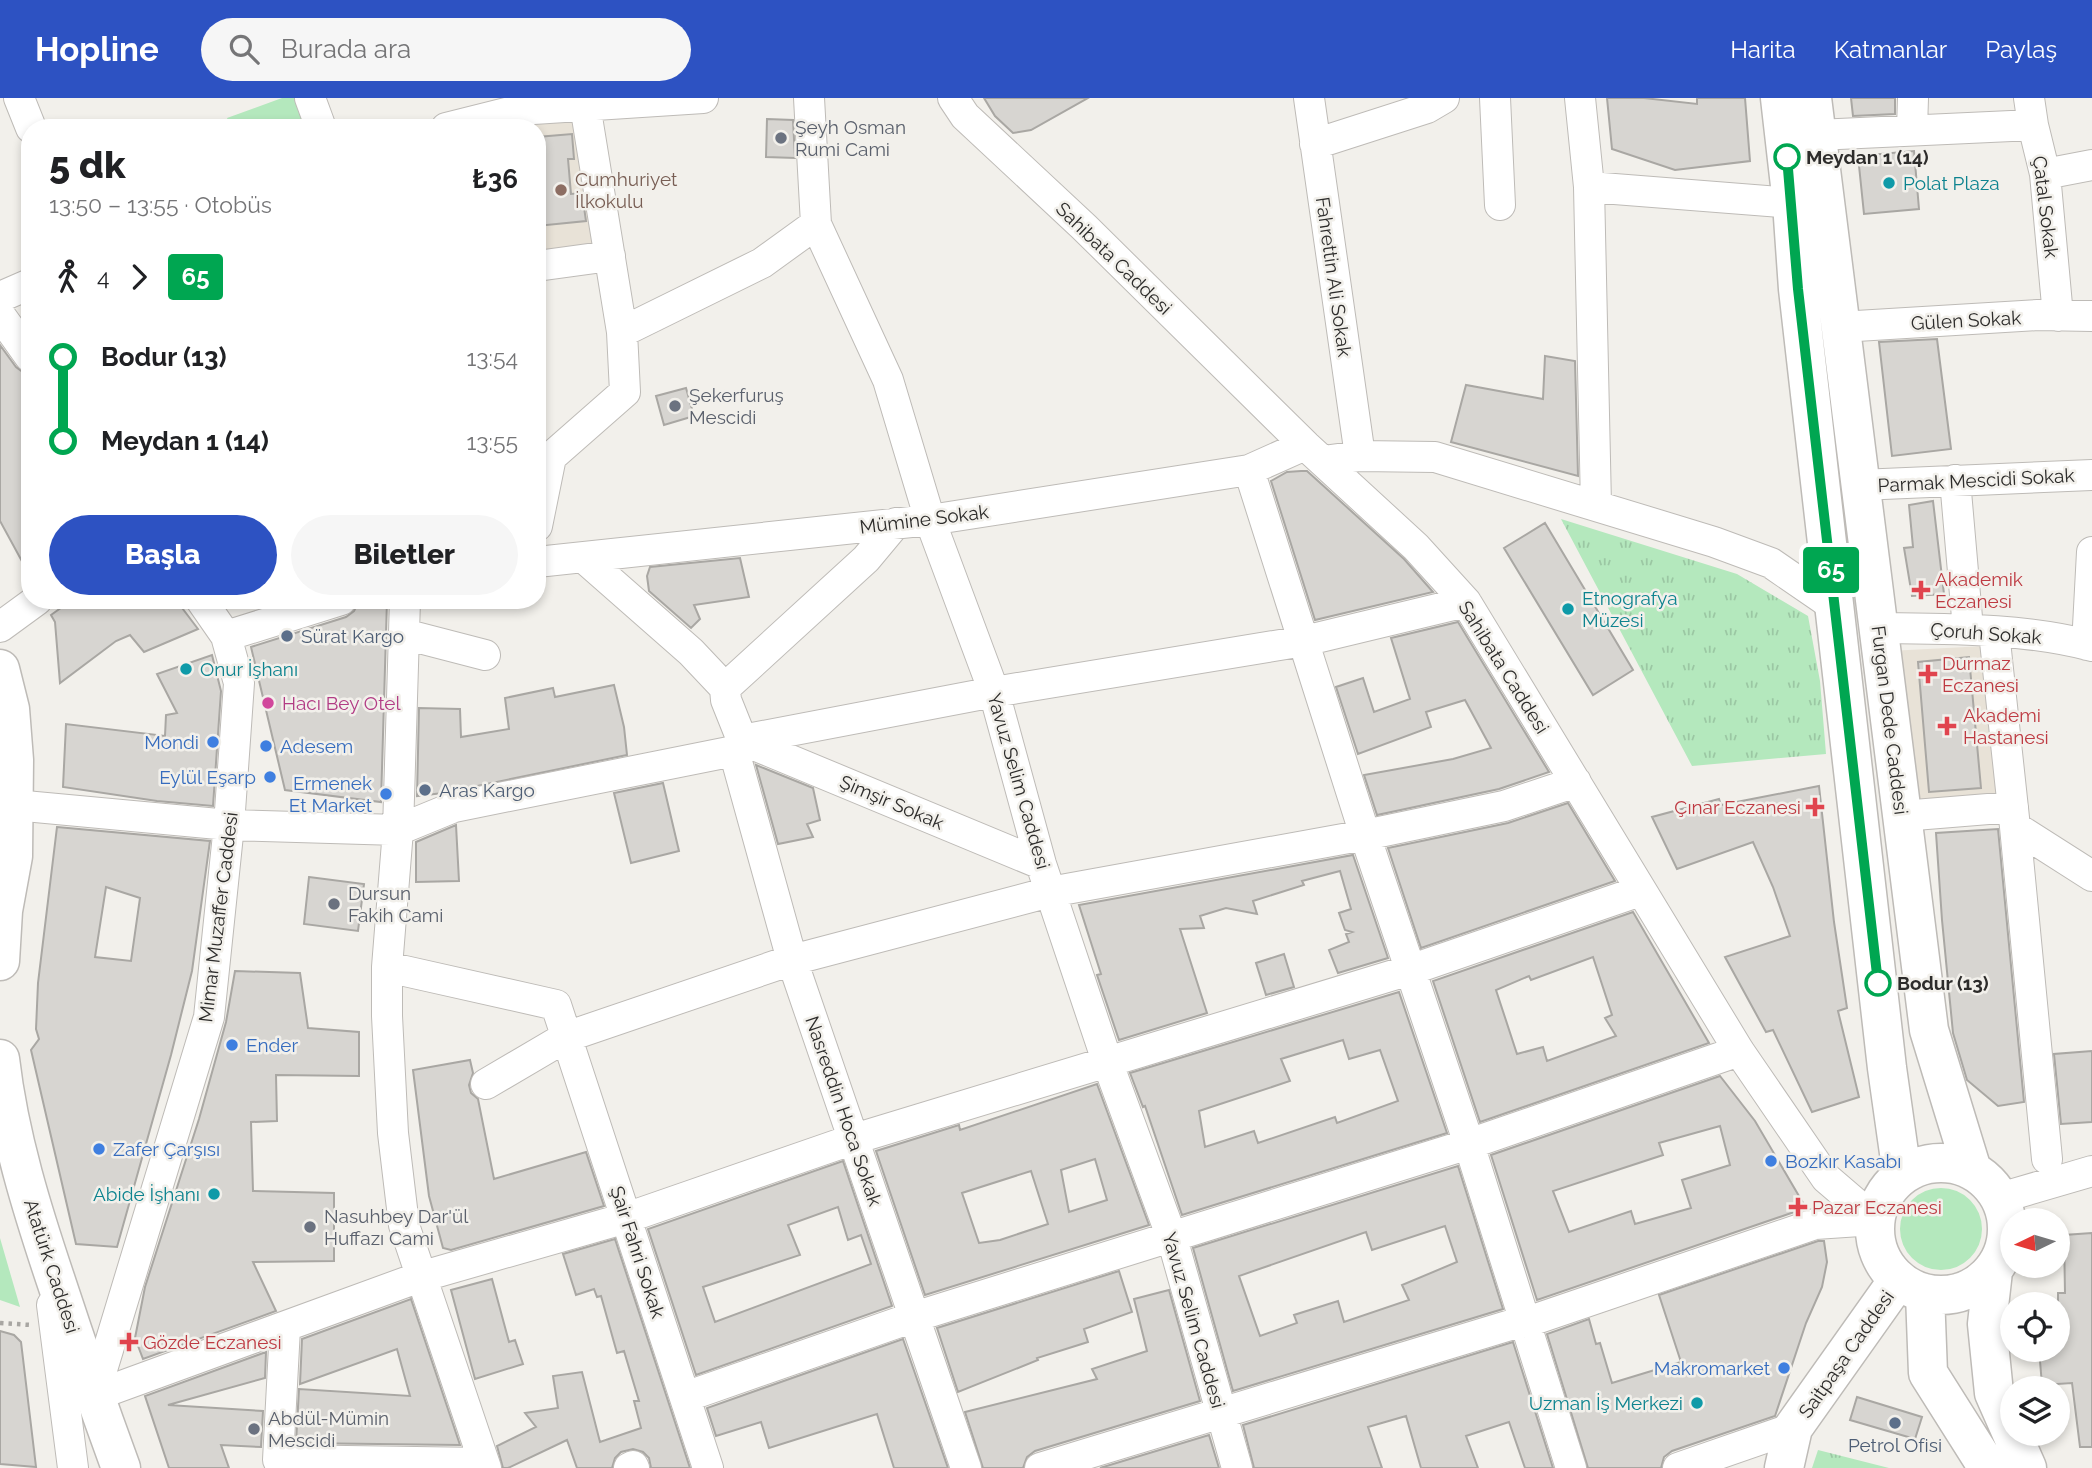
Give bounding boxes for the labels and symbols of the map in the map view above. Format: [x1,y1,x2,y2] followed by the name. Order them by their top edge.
[795,116,906,160] place label: Şeyh Osman Rumi Cami
[773,130,789,146] marker: Şeyh Osman Rumi Cami
[1774,144,1800,170] marker: Meydan 1 (14)
[1806,146,1929,168] place label: Meydan 1 (14)
[2029,155,2063,259] street label: Çatal Sokak
[575,168,678,212] place label: Cumhuriyet İlkokulu
[1903,172,2000,194] place label: Polat Plaza
[1881,175,1897,191] marker: Polat Plaza
[553,182,569,198] marker: Cumhuriyet İlkokulu
[1312,196,1356,358] street label: Fahrettin Ali Sokak
[1052,197,1176,319] street label: Sahibata Caddesi
[1910,306,2022,334] street label: Gülen Sokak
[689,384,784,428] place label: Şekerfuruş Mescidi
[667,398,683,414] marker: Şekerfuruş Mescidi
[1877,464,2075,496] street label: Parmak Mescidi Sokak
[858,500,990,538] street label: Mümine Sokak
[1800,547,1862,593] line badge: 65
[1935,568,2023,612] place label: Akademik Eczanesi
[1913,582,1929,598] marker: Akademik Eczanesi
[1582,587,1678,631] place label: Etnografya Müzesi
[1454,597,1554,737] street label: Sahibata Caddesi
[1560,601,1576,617] marker: Etnografya Müzesi
[1930,618,2042,648] street label: Çoruh Sokak
[1867,624,1913,816] street label: Furgan Dede Caddesi
[301,625,404,647] place label: Sürat Kargo
[279,628,295,644] marker: Sürat Kargo
[1942,652,2019,696] place label: Durmaz Eczanesi
[200,658,298,680] place label: Onur İşhanı
[178,661,194,677] marker: Onur İşhanı
[1920,666,1936,682] marker: Durmaz Eczanesi
[983,690,1055,872] street label: Yavuz Selim Caddesi
[282,692,401,714] place label: Hacı Bey Otel
[260,695,276,711] marker: Hacı Bey Otel
[1963,704,2049,748] place label: Akademi Hastanesi
[1937,716,1957,736] marker: Akademi Hastanesi
[144,731,199,753] place label: Mondi
[205,734,221,750] marker: Mondi
[280,735,353,757] place label: Adesem
[258,738,274,754] marker: Adesem
[159,766,256,788] place label: Eylül Eşarp
[262,769,278,785] marker: Eylül Eşarp
[837,770,947,834] street label: Şimşir Sokak
[289,772,373,816] place label: Ermenek Et Market
[439,779,535,801] place label: Aras Kargo
[417,782,433,798] marker: Aras Kargo
[378,786,394,802] marker: Ermenek Et Market
[1674,796,1801,818] place label: Çınar Eczanesi
[1807,799,1823,815] marker: Çınar Eczanesi
[194,811,242,1023] street label: Mimar Muzaffer Caddesi
[348,882,443,926] place label: Dursun Fakih Cami
[326,896,342,912] marker: Dursun Fakih Cami
[1865,970,1891,996] marker: Bodur (13)
[1897,972,1989,994] place label: Bodur (13)
[801,1013,887,1209] street label: Nasreddin Hoca Sokak
[246,1034,299,1056] place label: Ender
[224,1037,240,1053] marker: Ender
[113,1138,220,1160] place label: Zafer Çarşısı
[91,1141,107,1157] marker: Zafer Çarşısı
[1785,1150,1901,1172] place label: Bozkır Kasabı
[1763,1153,1779,1169] marker: Bozkır Kasabı
[93,1183,200,1205] place label: Abide İşhanı
[606,1183,670,1321] street label: Şair Fahri Sokak
[206,1186,222,1202] marker: Abide İşhanı
[20,1196,84,1336] street label: Atatürk Caddesi
[1812,1196,1942,1218] place label: Pazar Eczanesi
[1790,1199,1806,1215] marker: Pazar Eczanesi
[324,1205,469,1249] place label: Nasuhbey Dar'ül Huffazı Cami
[2000,1208,2070,1278] north arrow
[302,1219,318,1235] marker: Nasuhbey Dar'ül Huffazı Cami
[1158,1229,1230,1411] street label: Yavuz Selim Caddesi
[1794,1286,1898,1422] street label: Saitpaşa Caddesi
[143,1331,282,1353] place label: Gözde Eczanesi
[121,1334,137,1350] marker: Gözde Eczanesi
[1654,1357,1771,1379] place label: Makromarket
[1776,1360,1792,1376] marker: Makromarket
[1529,1392,1683,1414] place label: Uzman İş Merkezi
[1689,1395,1705,1411] marker: Uzman İş Merkezi
[268,1407,389,1451] place label: Abdül-Mümin Mescidi
[1887,1415,1903,1431] marker: Petrol Ofisi
[246,1421,262,1437] marker: Abdül-Mümin Mescidi
[1848,1434,1942,1456] place label: Petrol Ofisi

